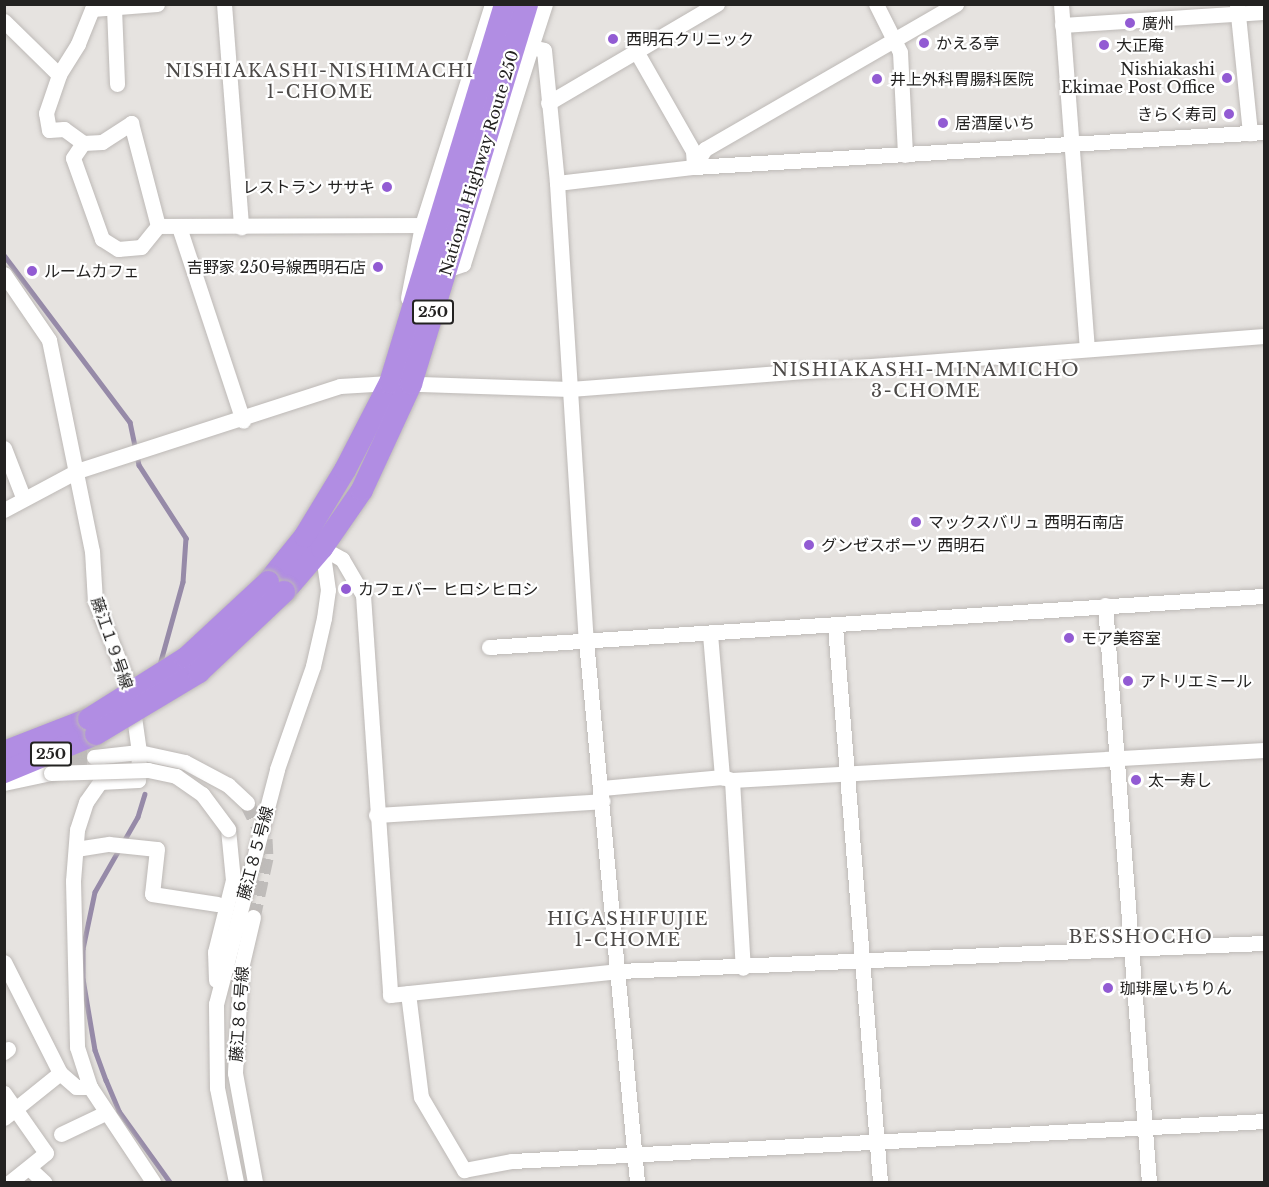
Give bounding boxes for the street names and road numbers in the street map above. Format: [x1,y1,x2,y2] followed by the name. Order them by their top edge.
[435,48,523,278] street label: National Highway Route 250
[410,300,456,324] road number: 250
[87,594,137,692] street label: 藤江１９号線
[28,742,74,766] road number: 250
[233,804,277,902] street label: 藤江８５号線
[226,965,252,1063] street label: 藤江８６号線

